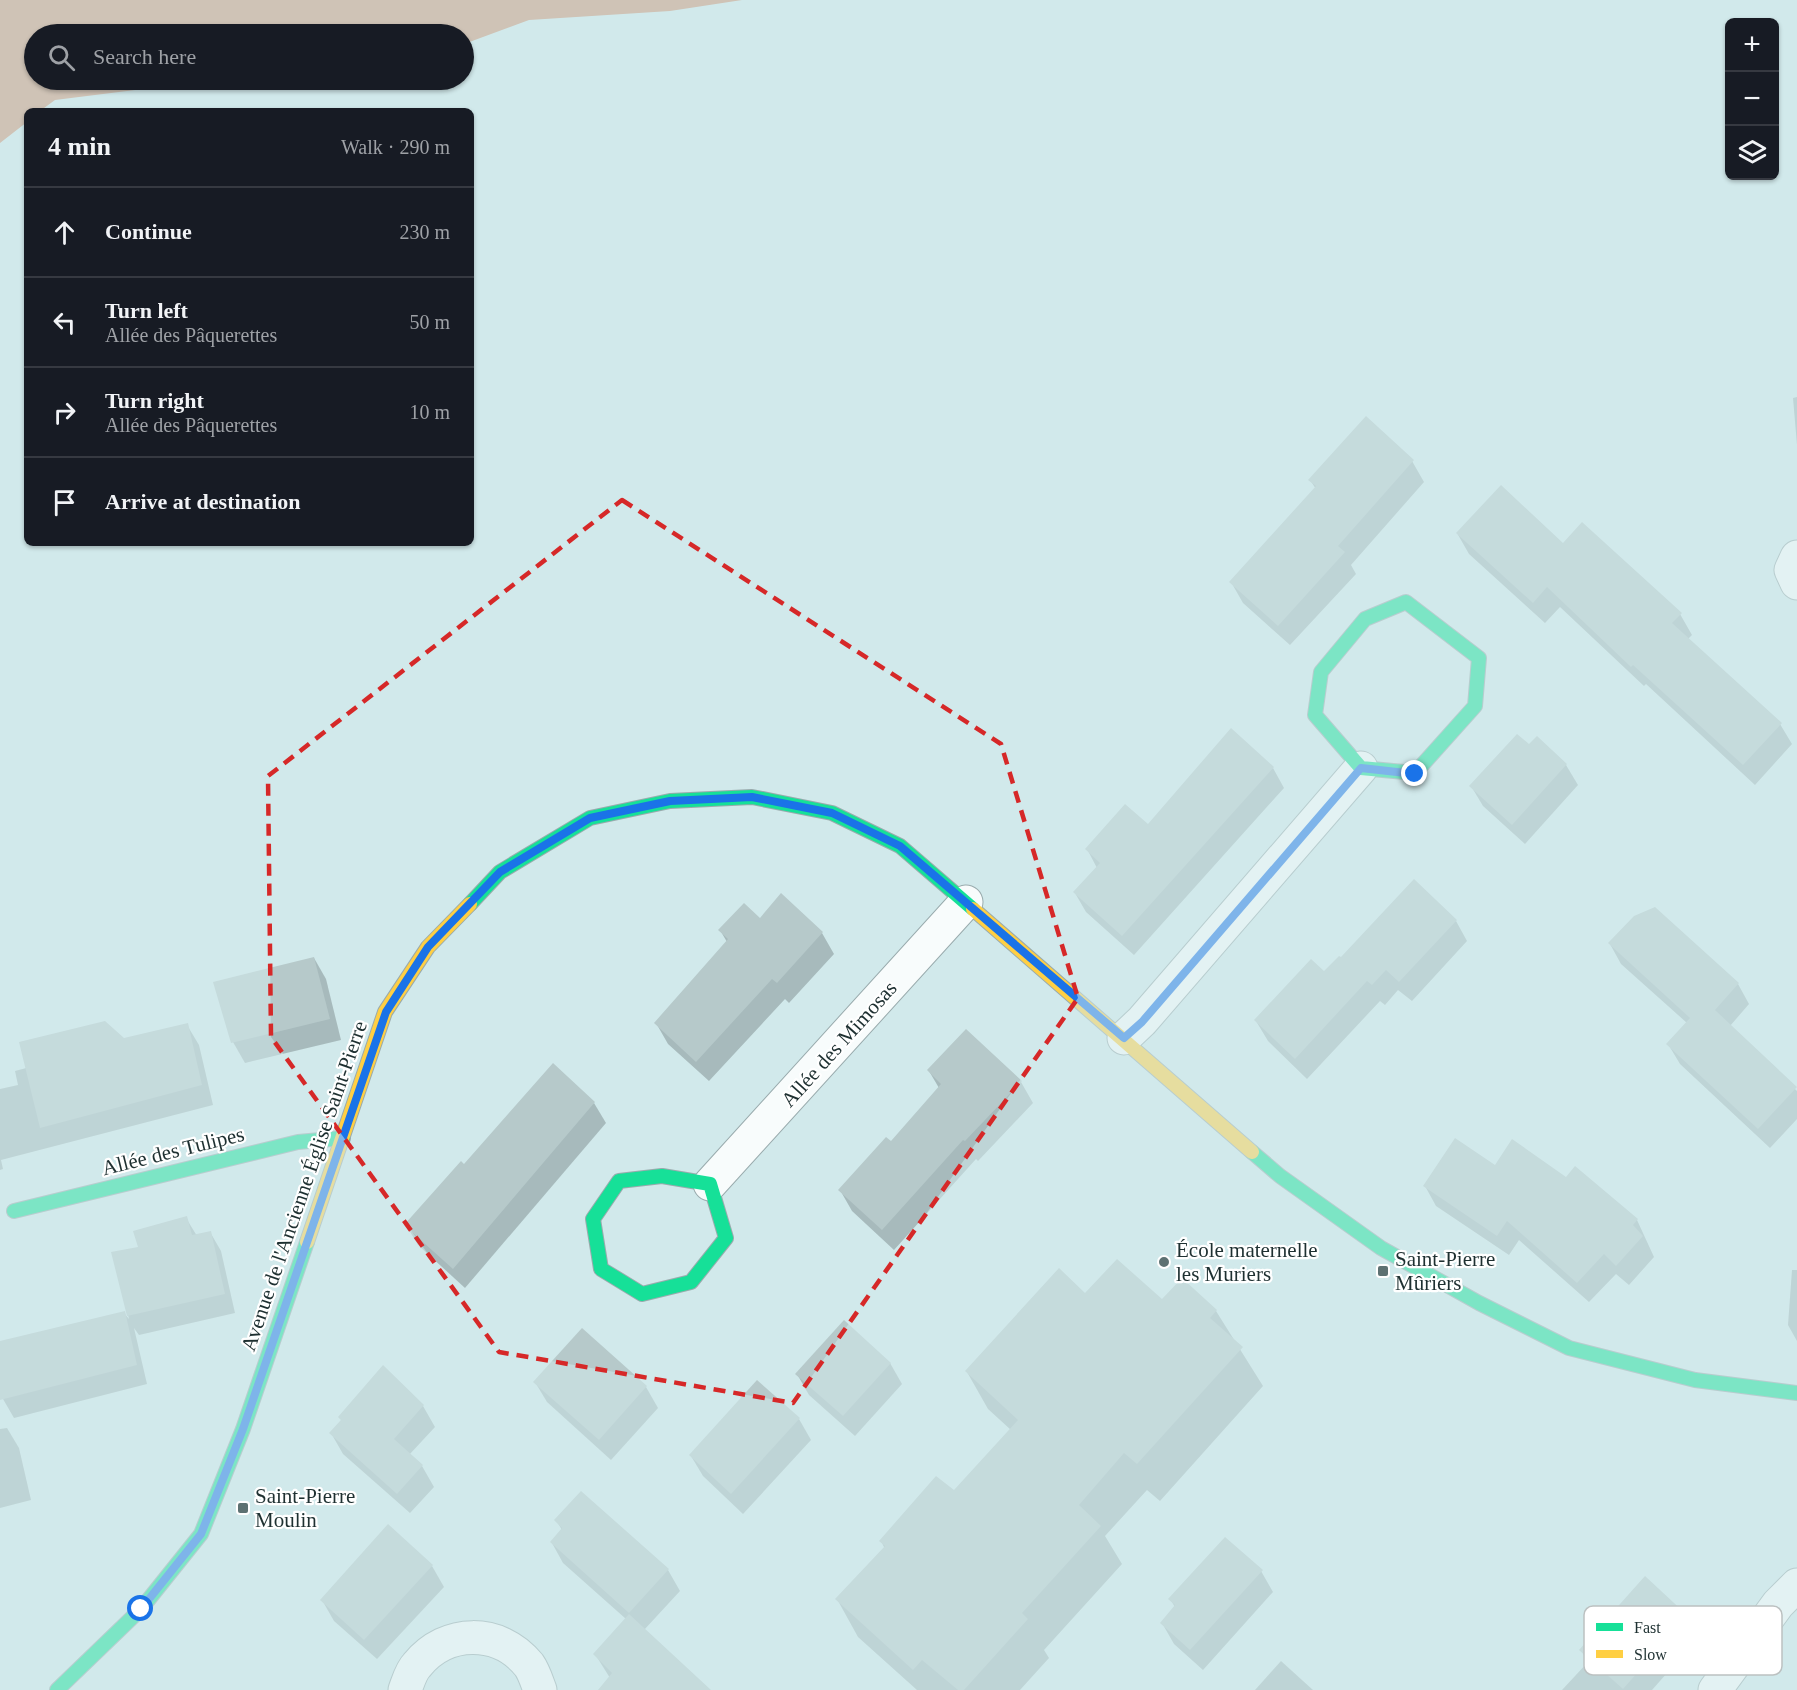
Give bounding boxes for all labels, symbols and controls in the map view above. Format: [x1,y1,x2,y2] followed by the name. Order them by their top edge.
[1725,18,1779,180] map controls
[1725,18,1779,72] button: +
[24,24,474,90] search box
[45,41,78,74] icon: search
[93,44,196,69] text: Search here
[1725,72,1779,126] button: −
[1725,126,1779,180] button: layers
[48,132,111,161] text: 4 min
[341,136,450,158] text: Walk · 290 m
[48,216,81,249] icon: ahead
[105,219,192,244] text: Continue
[399,221,450,243] text: 230 m
[105,298,188,323] text: Turn left
[48,306,81,339] icon: left
[409,311,450,333] text: 50 m
[105,324,277,346] text: Allée des Pâquerettes
[105,388,204,413] text: Turn right
[48,396,81,429] icon: right
[409,401,450,423] text: 10 m
[105,414,277,436] text: Allée des Pâquerettes
[48,486,81,519] icon: arrive
[105,489,301,514] text: Arrive at destination
[1401,760,1427,786] route end
[776,976,902,1112] street label: Allée des Mimosas
[236,1018,372,1354] street label: Avenue de l'Ancienne Église Saint-Pierre
[99,1122,247,1180] street label: Allée des Tulipes
[1176,1238,1318,1286] place label: École maternelle les Muriers
[1395,1247,1495,1295] place label: Saint-Pierre Mûriers
[1157,1255,1171,1269] marker: École maternelle les Muriers
[1376,1264,1390,1278] marker: Saint-Pierre Mûriers
[255,1484,355,1532] place label: Saint-Pierre Moulin
[236,1501,250,1515] marker: Saint-Pierre Moulin
[127,1595,153,1621] route start
[1584,1606,1782,1675] legend
[1634,1619,1661,1636] text: Fast
[1634,1646,1667,1663] text: Slow

